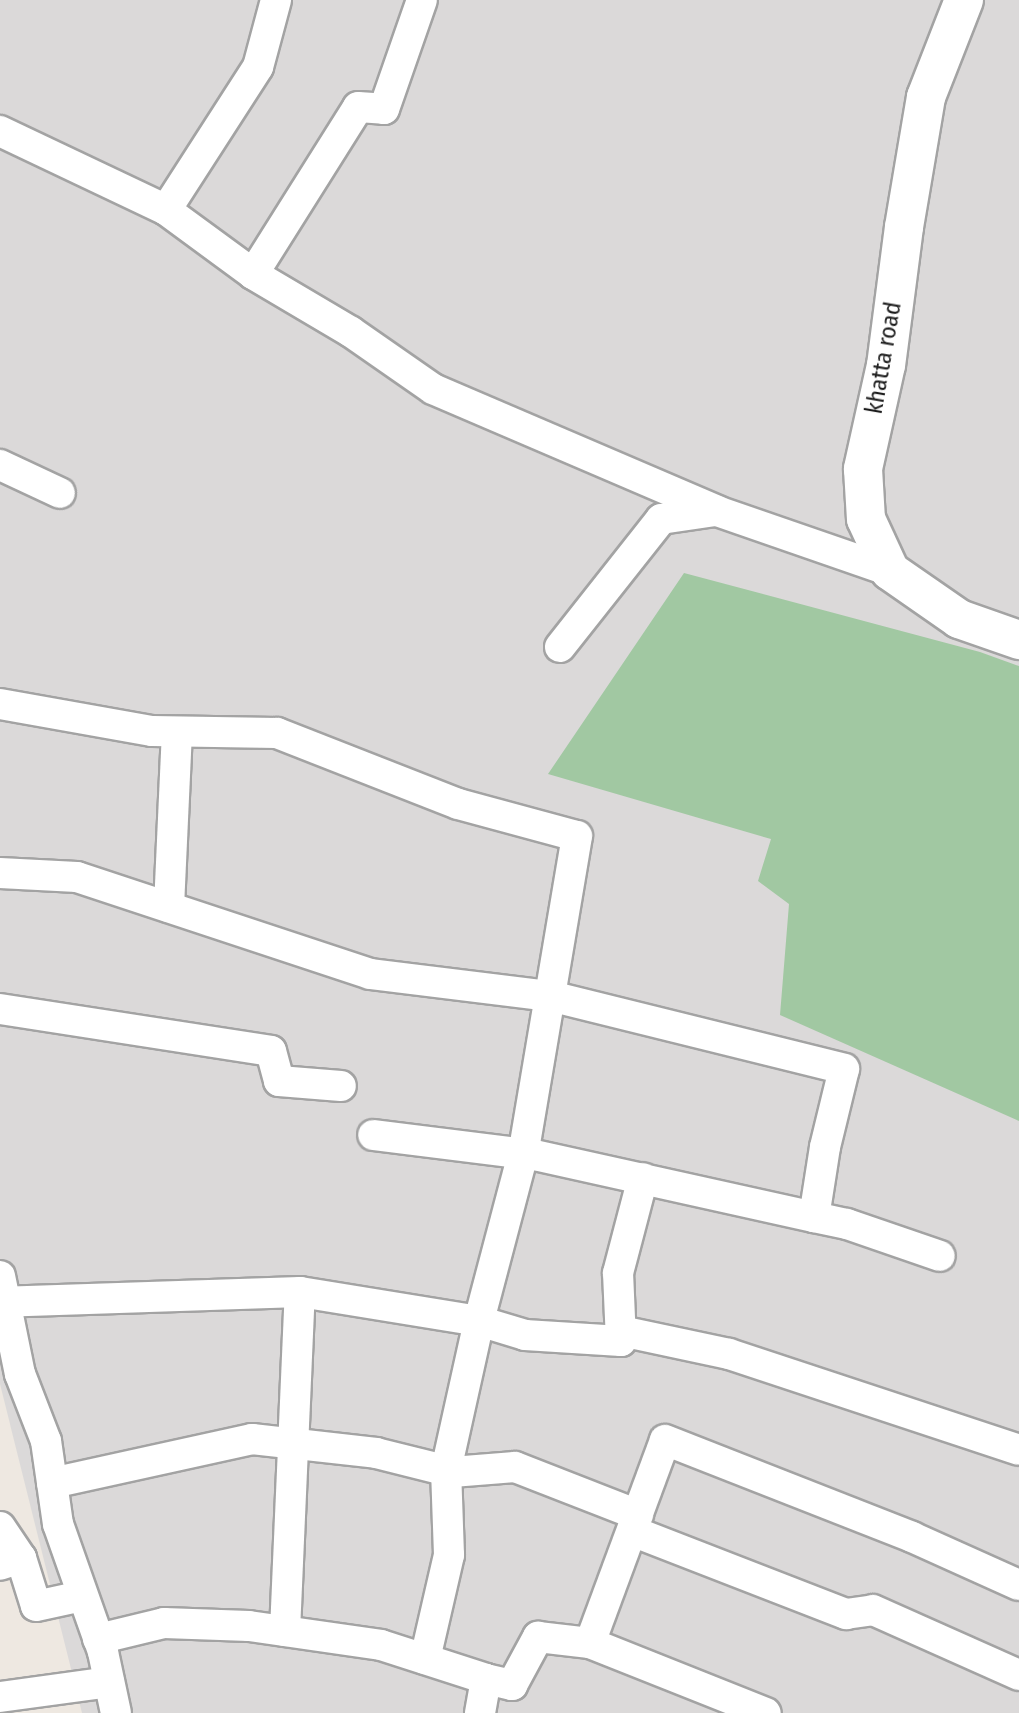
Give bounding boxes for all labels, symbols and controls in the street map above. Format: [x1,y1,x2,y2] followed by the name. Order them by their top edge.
[860,300,908,416] street label: khatta road

